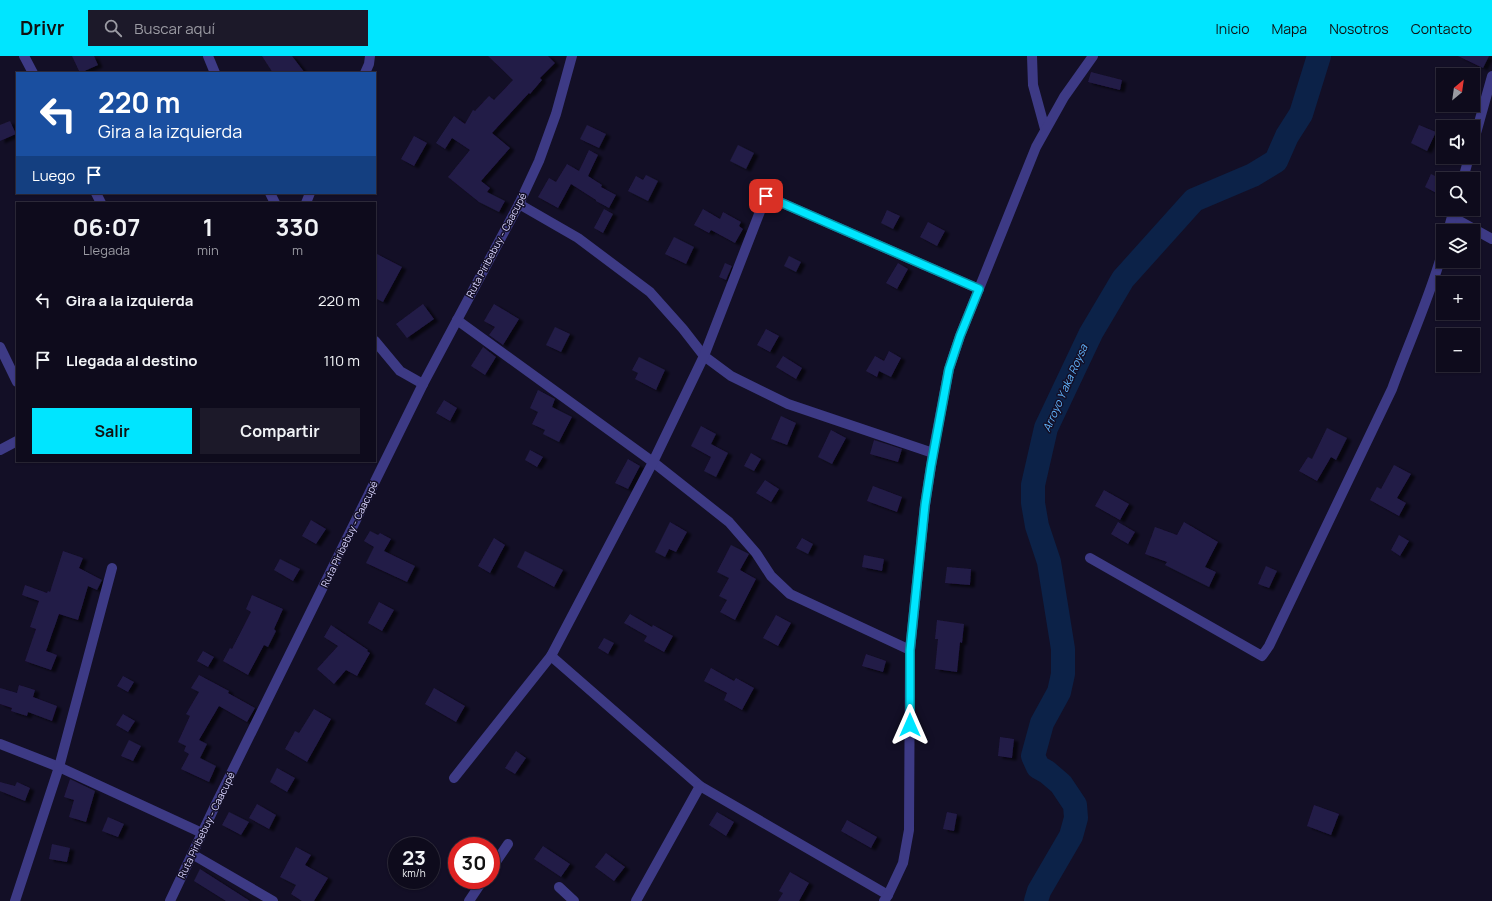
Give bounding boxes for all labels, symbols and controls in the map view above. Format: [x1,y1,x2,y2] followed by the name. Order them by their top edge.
[88,10,368,46] search box
[20,15,64,41] text: Drivr
[102,17,124,39] icon: search
[134,18,215,39] text: Buscar aquí
[1216,19,1250,38] text: Inicio
[1272,19,1307,38] text: Mapa
[1329,19,1389,38] text: Nosotros
[1411,19,1472,38] text: Contacto
[1436,68,1480,112] north arrow
[1436,68,1480,372] map controls
[98,83,181,121] text: 220 m
[32,88,84,140] icon: left
[98,119,242,143] text: Gira a la izquierda
[1436,120,1480,164] button: sound
[83,164,105,186] icon: arrive
[32,165,75,186] text: Luego
[1436,172,1480,216] button: search
[749,179,783,213] pin
[755,185,777,207] icon: arrive
[462,190,530,300] street label: Ruta Piribebuy - Caacupé
[73,210,140,243] text: 06:07
[203,210,213,243] text: 1
[276,210,319,243] text: 330
[1436,224,1480,268] button: layers
[83,241,130,259] text: Llegada
[197,241,219,259] text: min
[292,241,303,259] text: m
[1436,276,1480,320] button: +
[32,289,54,311] icon: left
[66,290,193,311] text: Gira a la izquierda
[318,290,360,311] text: 220 m
[1436,328,1480,372] button: −
[1039,341,1091,434] water label: Arroyo Y aka Roysa
[32,349,54,371] icon: arrive
[66,350,198,371] text: Llegada al destino
[323,350,360,371] text: 110 m
[32,408,192,454] button: Salir
[200,408,360,454] button: Compartir
[317,478,381,590] street label: Ruta Piribebuy - Caacupé
[889,704,931,746] position arrow
[174,769,238,881] street label: Ruta Piribebuy - Caacupé
[448,837,500,889] speed limit sign: 30
[402,844,426,871] text: 23
[402,866,426,880] text: km/h

